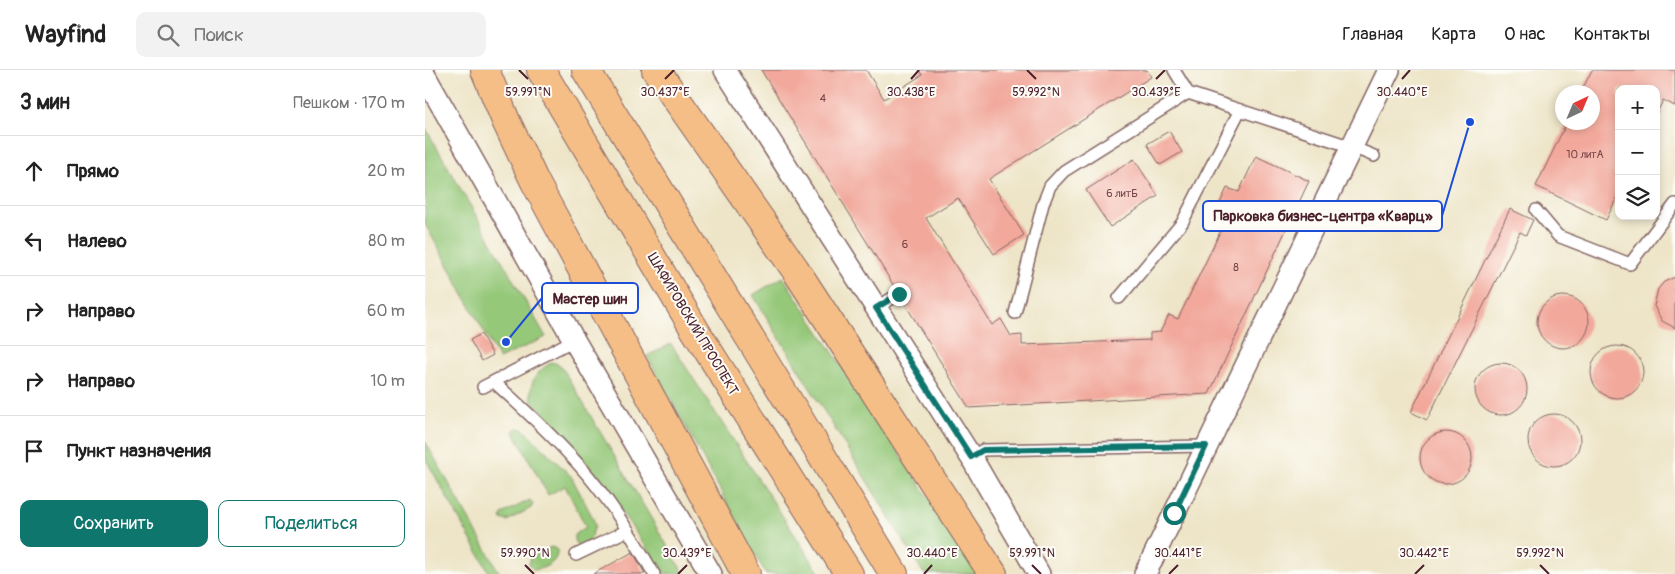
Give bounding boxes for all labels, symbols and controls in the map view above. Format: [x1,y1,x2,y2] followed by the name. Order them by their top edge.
[136,12,486,57] search box
[25,20,106,49] text: Wayfind
[154,21,182,49] icon: search
[194,23,244,47] text: Поиск
[1342,23,1403,46] text: Главная
[1431,23,1476,46] text: Карта
[1504,23,1546,46] text: О нас
[1574,23,1650,46] text: Контакты
[505,85,551,100] text: 59.991°N
[640,85,690,100] text: 30.437°E
[887,85,935,100] text: 30.438°E
[1012,85,1060,100] text: 59.992°N
[1132,85,1180,100] text: 30.439°E
[1376,85,1428,100] text: 30.440°E
[1555,85,1600,130] north arrow
[1615,85,1660,220] map controls
[1615,85,1660,130] button: +
[20,89,70,116] text: 3 мин
[820,92,827,105] house number: 4
[293,93,405,113] text: Пешком · 170 m
[1615,130,1660,175] button: −
[1566,148,1604,161] house number: 10 литА
[20,157,48,185] icon: ahead
[67,159,119,183] text: Прямо
[367,161,405,181] text: 20 m
[1615,175,1660,220] button: layers
[1106,187,1138,200] house number: 6 литБ
[1203,201,1442,231] callout: Парковка бизнес-центра «Кварц»
[1213,207,1433,226] text: Парковка бизнес-центра «Кварц»
[20,227,48,255] icon: left
[67,229,127,253] text: Налево
[368,231,405,251] text: 80 m
[902,238,908,251] house number: 6
[644,250,742,398] street label: ШАФИРОВСКИЙ ПРОСПЕКТ
[1233,261,1239,274] house number: 8
[542,283,638,313] callout: Мастер шин
[888,283,911,306] route end
[552,290,628,309] text: Мастер шин
[20,297,48,325] icon: right
[67,299,135,323] text: Направо
[367,301,405,321] text: 60 m
[20,367,48,395] icon: right
[67,369,135,393] text: Направо
[370,371,405,391] text: 10 m
[20,437,48,465] icon: arrive
[67,439,211,463] text: Пункт назначения
[20,500,208,547] button: Сохранить
[218,500,405,547] button: Поделиться
[1163,502,1186,525] route start
[500,546,550,561] text: 59.990°N
[663,546,711,561] text: 30.439°E
[906,546,958,561] text: 30.440°E
[1009,546,1055,561] text: 59.991°N
[1154,546,1202,561] text: 30.441°E
[1399,546,1449,561] text: 30.442°E
[1516,546,1564,561] text: 59.992°N

